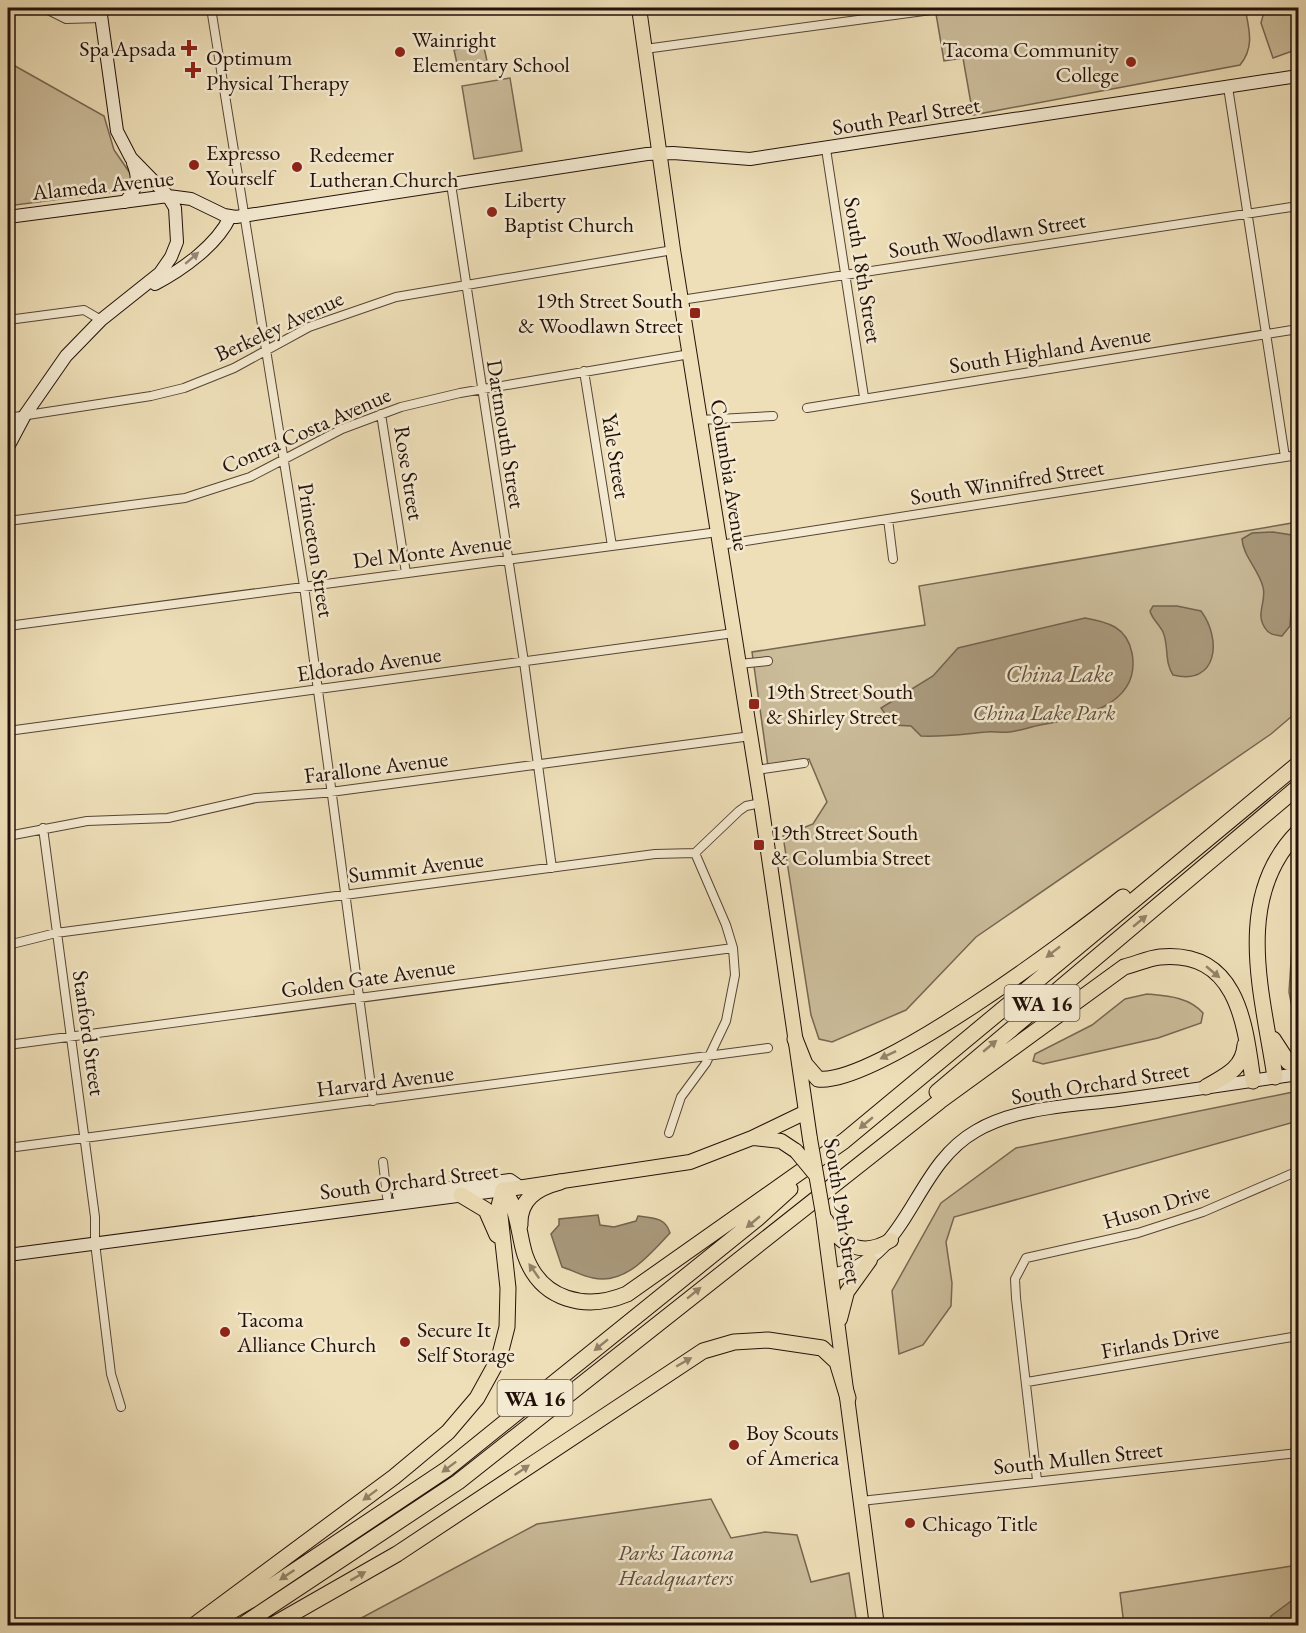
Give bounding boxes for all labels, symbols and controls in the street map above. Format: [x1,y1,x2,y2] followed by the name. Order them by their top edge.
[412,25,570,79] place label: Wainright Elementary School
[79,34,176,63] place label: Spa Apsada
[942,35,1119,89] place label: Tacoma Community College
[180,39,198,57] marker: Spa Apsada
[206,43,349,97] place label: Optimum Physical Therapy
[393,45,407,59] marker: Wainright Elementary School
[1124,55,1138,69] marker: Tacoma Community College
[184,61,202,79] marker: Optimum Physical Therapy
[830,90,982,142] street label: South Pearl Street
[206,138,280,192] place label: Expresso Yourself
[309,140,459,194] place label: Redeemer Lutheran Church
[187,158,201,172] marker: Expresso Yourself
[290,160,304,174] marker: Redeemer Lutheran Church
[30,163,176,207] street label: Alameda Avenue
[504,185,634,239] place label: Liberty Baptist Church
[837,195,889,345] street label: South 18th Street
[485,205,499,219] marker: Liberty Baptist Church
[886,205,1088,265] street label: South Woodlawn Street
[184,252,200,265] one-way arrow
[210,283,348,368] street label: Berkeley Avenue
[518,286,683,340] place label: 19th Street South & Woodlawn Street
[688,306,702,320] marker: 19th Street South & Woodlawn Street
[947,320,1153,380] street label: South Highland Avenue
[480,358,532,511] street label: Dartmouth Street
[217,379,396,480] street label: Contra Costa Avenue
[704,397,756,553] street label: Columbia Avenue
[595,411,637,501] street label: Yale Street
[387,424,431,522] street label: Rose Street
[908,452,1106,512] street label: South Winnifred Street
[291,481,341,619] street label: Princeton Street
[351,527,513,575] street label: Del Monte Avenue
[295,639,443,688] street label: Eldorado Avenue
[1005,658,1113,689] water label: China Lake
[766,677,913,731] place label: 19th Street South & Shirley Street
[747,697,761,711] marker: 19th Street South & Shirley Street
[973,698,1115,727] park label: China Lake Park
[302,744,450,790] street label: Farallone Avenue
[771,818,931,872] place label: 19th Street South & Columbia Street
[752,838,766,852] marker: 19th Street South & Columbia Street
[347,844,486,890] street label: Summit Avenue
[1132,915,1147,928] one-way arrow
[1046,945,1061,957] one-way arrow
[279,951,457,1005] street label: Golden Gate Avenue
[1205,965,1221,978] one-way arrow
[66,969,112,1098] street label: Stanford Street
[1004,985,1080,1021] road number: WA 16
[982,1040,998,1053] one-way arrow
[880,1051,897,1060] one-way arrow
[1009,1055,1191,1111] street label: South Orchard Street
[315,1058,456,1104] street label: Harvard Avenue
[858,1116,873,1129] one-way arrow
[817,1136,869,1286] street label: South 19th Street
[318,1156,500,1206] street label: South Orchard Street
[1099,1176,1213,1236] street label: Huson Drive
[745,1216,761,1229] one-way arrow
[528,1263,540,1279] one-way arrow
[686,1287,701,1300] one-way arrow
[236,1305,376,1359] place label: Tacoma Alliance Church
[417,1315,515,1369] place label: Secure It Self Storage
[1099,1316,1222,1366] street label: Firlands Drive
[218,1325,232,1339] marker: Tacoma Alliance Church
[398,1335,412,1349] marker: Secure It Self Storage
[593,1338,609,1351] one-way arrow
[676,1356,692,1367] one-way arrow
[498,1380,572,1416] road number: WA 16
[746,1418,840,1472] place label: Boy Scouts of America
[992,1435,1164,1481] street label: South Mullen Street
[727,1438,741,1452] marker: Boy Scouts of America
[441,1460,457,1473] one-way arrow
[514,1465,530,1476] one-way arrow
[362,1489,378,1501] one-way arrow
[922,1509,1038,1538] place label: Chicago Title
[903,1516,917,1530] marker: Chicago Title
[618,1538,734,1592] park label: Parks Tacoma Headquarters
[279,1569,295,1580] one-way arrow
[350,1571,367,1581] one-way arrow

